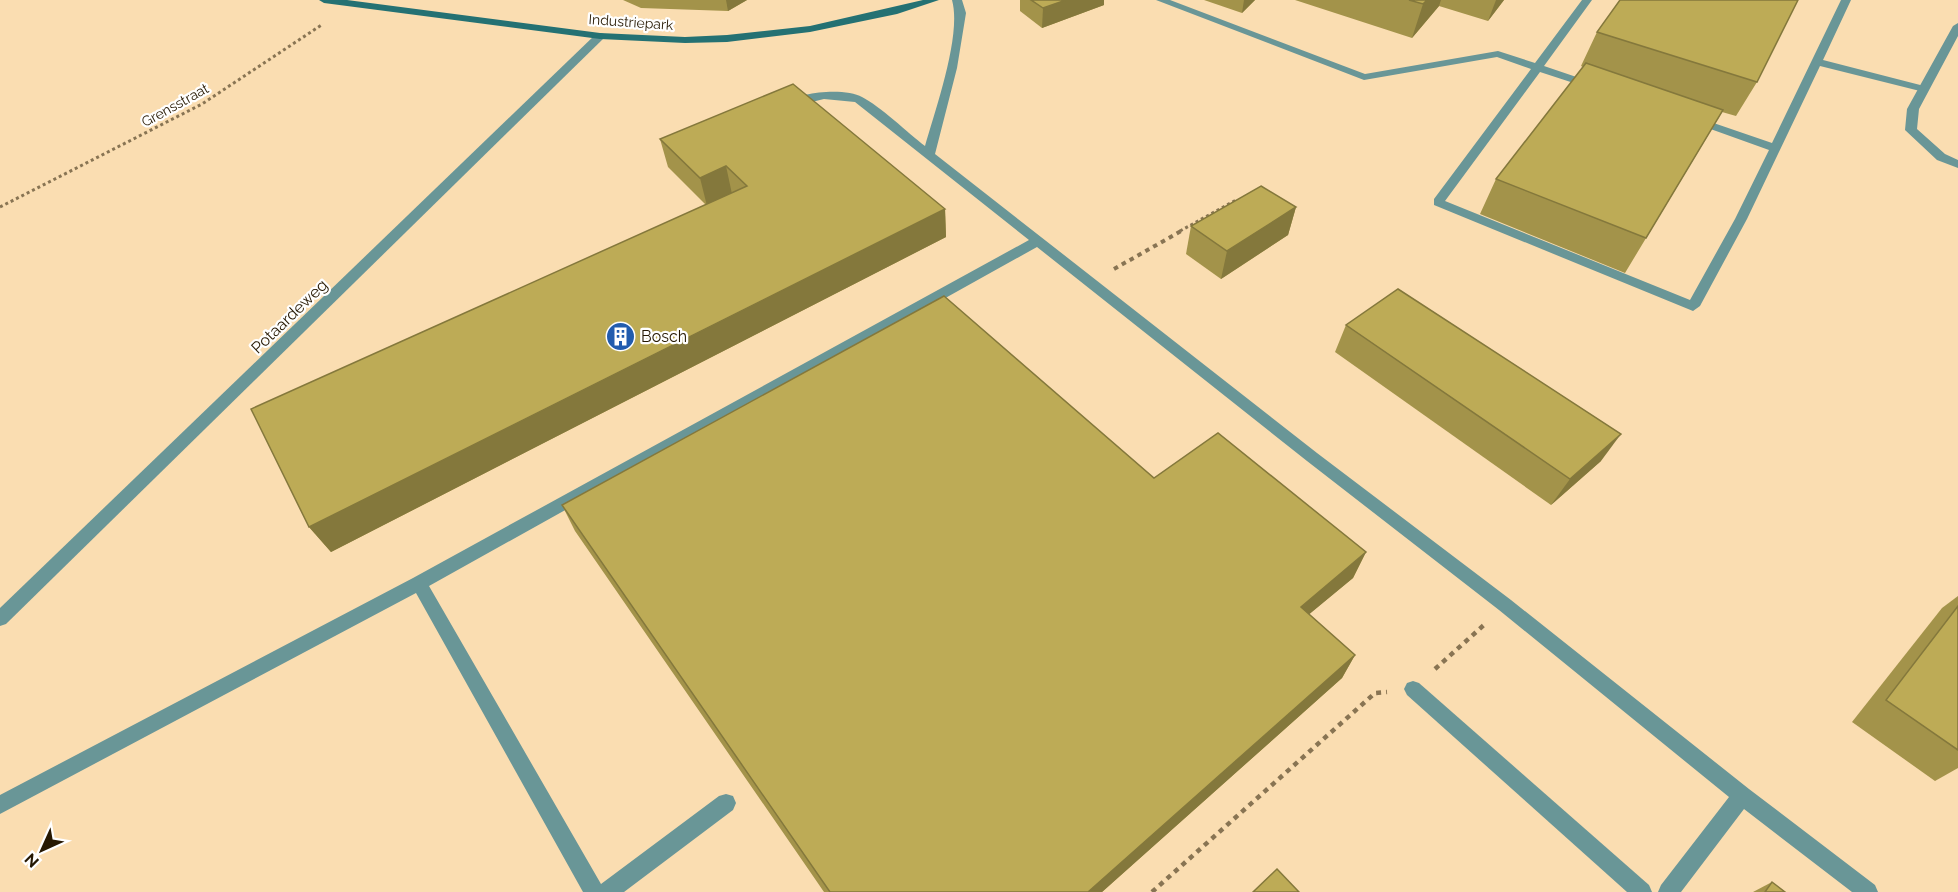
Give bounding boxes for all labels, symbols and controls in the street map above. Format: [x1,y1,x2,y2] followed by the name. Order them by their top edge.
[588,11,674,33] street label: Industriepark
[139,80,212,130] street label: Grensstraat
[247,275,331,357] street label: Potaardeweg
[604,320,636,352] building icon: Bosch
[641,327,687,346] place label: Bosch
[12,820,72,880] north arrow
[21,849,43,871] text: N

